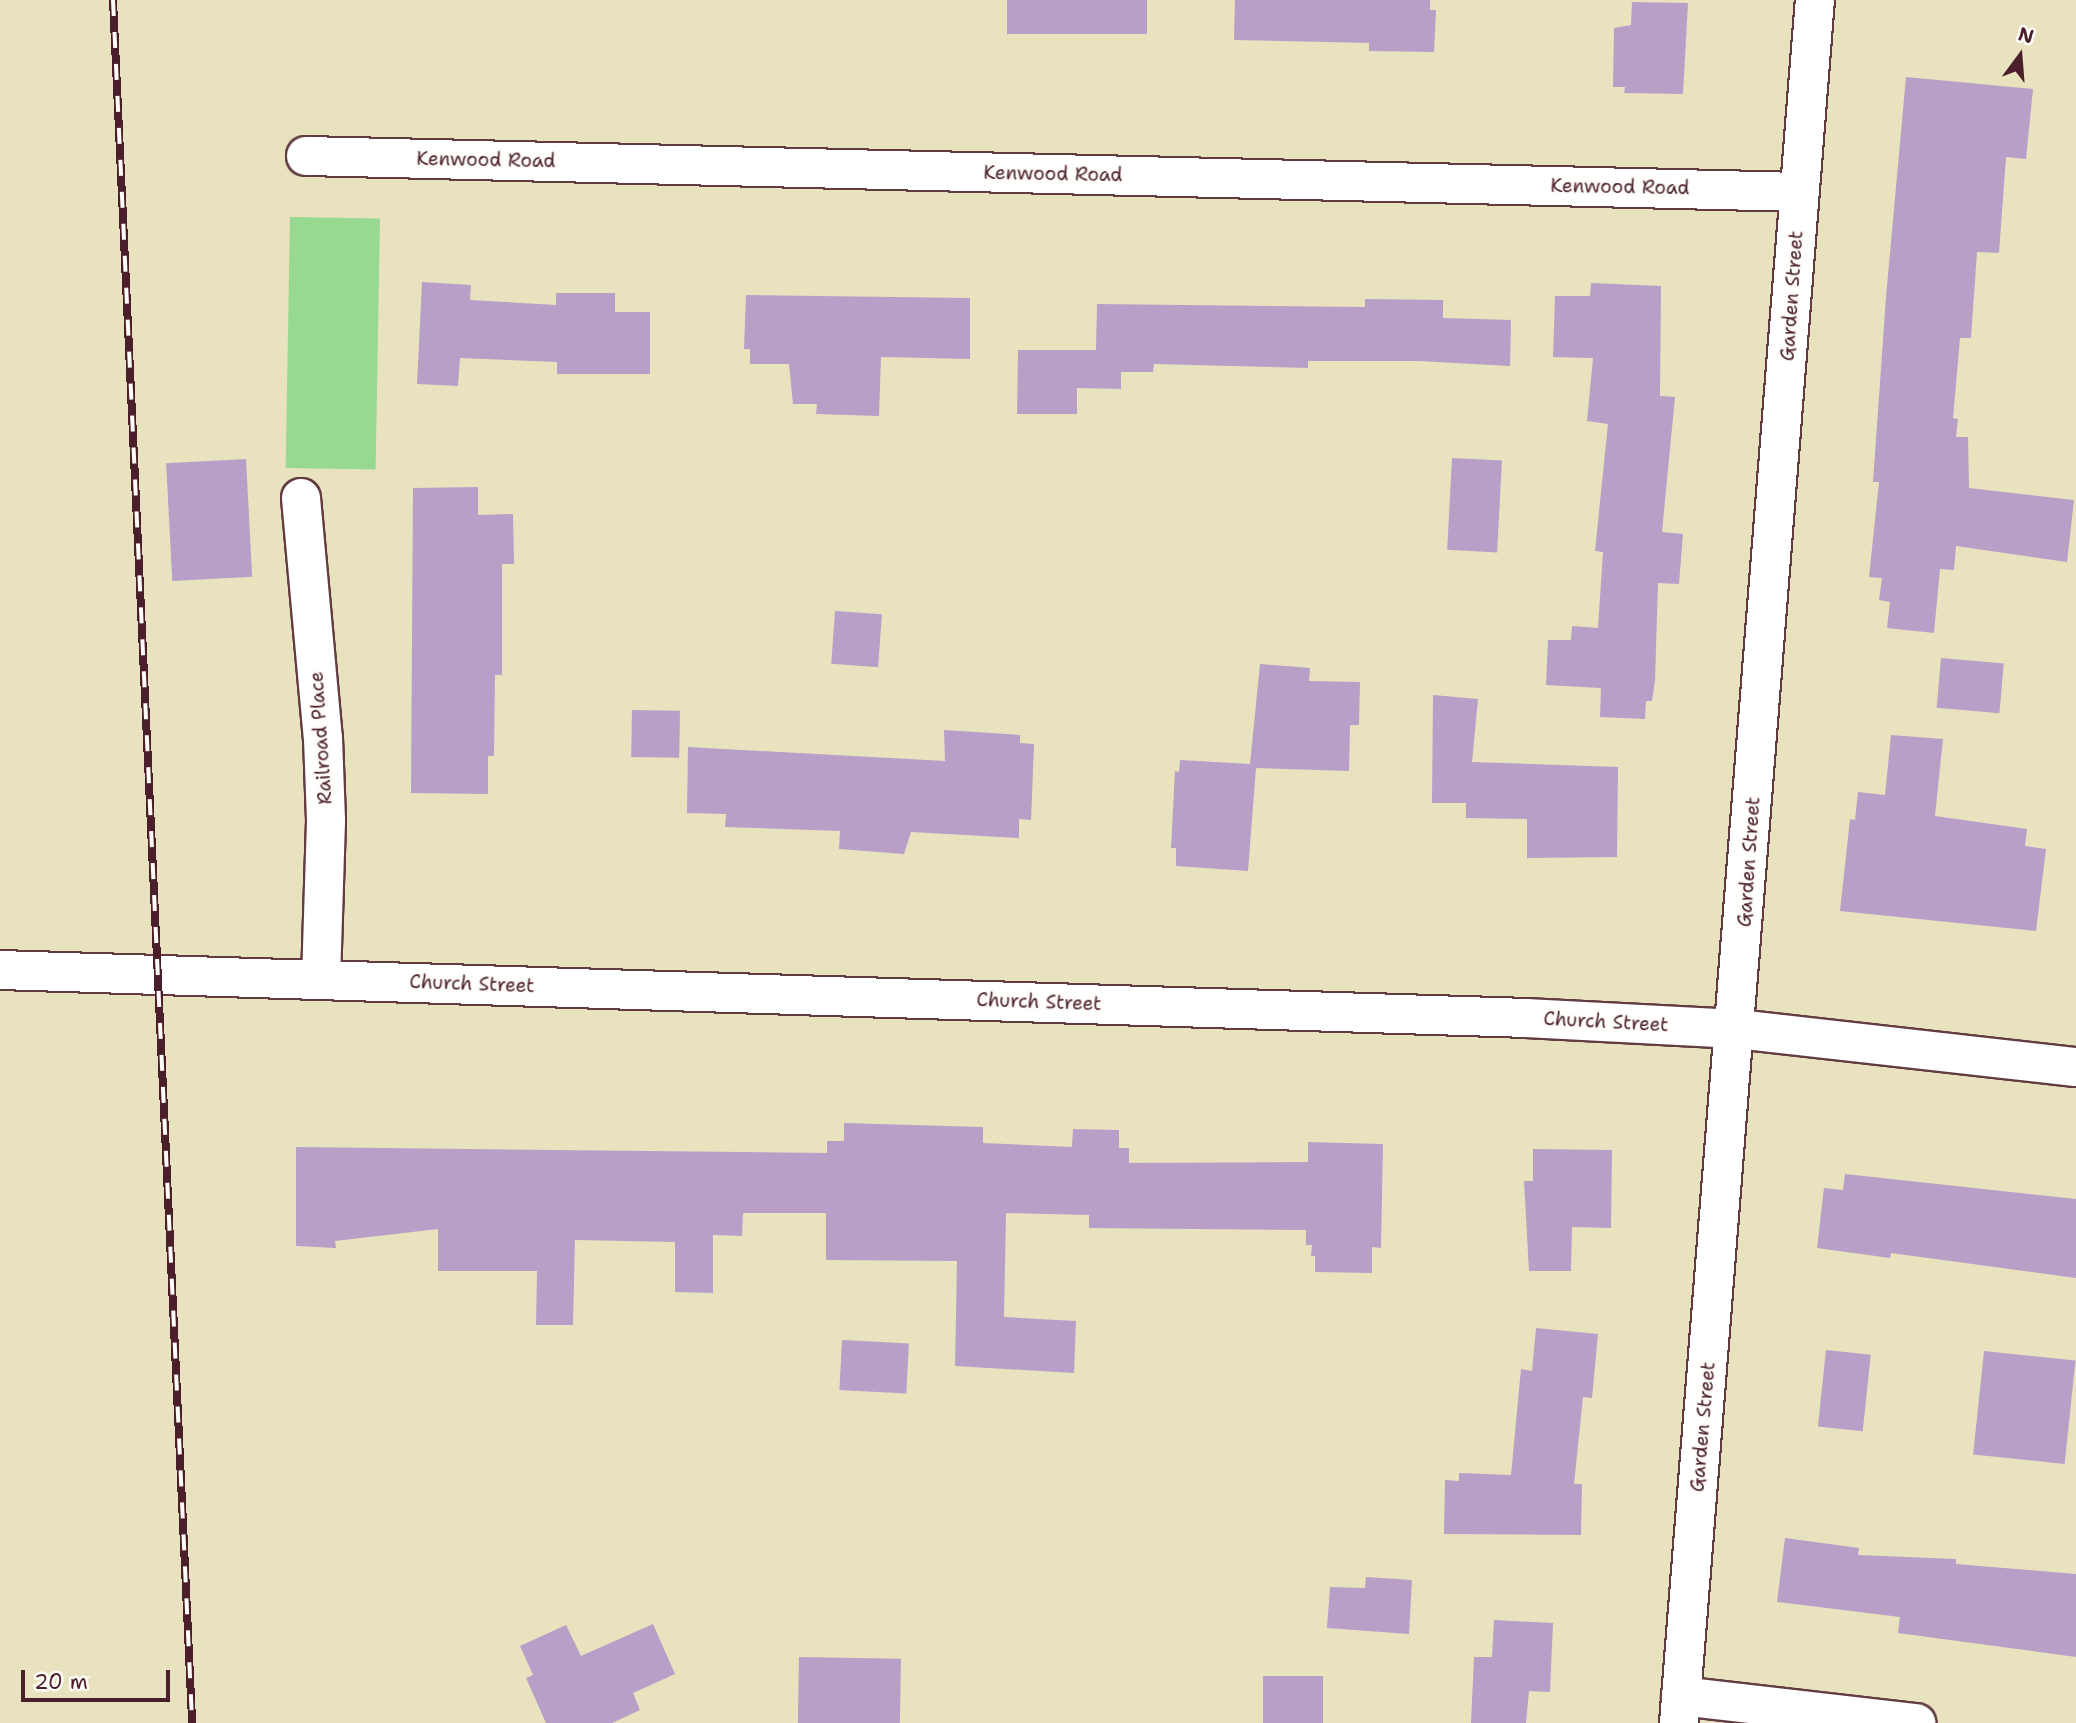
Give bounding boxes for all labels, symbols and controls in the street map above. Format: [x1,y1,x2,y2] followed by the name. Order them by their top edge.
[1985,21,2055,91] north arrow
[2015,21,2037,49] text: N
[416,147,556,173] street label: Kenwood Road
[983,161,1123,187] street label: Kenwood Road
[1550,174,1690,200] street label: Kenwood Road
[1776,230,1808,362] street label: Garden Street
[305,671,337,805] street label: Railroad Place
[1733,796,1765,928] street label: Garden Street
[409,970,535,998] street label: Church Street
[976,988,1102,1016] street label: Church Street
[1543,1007,1669,1037] street label: Church Street
[1686,1361,1720,1493] street label: Garden Street
[24,1656,173,1700] scale bar
[34,1668,88,1696] text: 20 m

